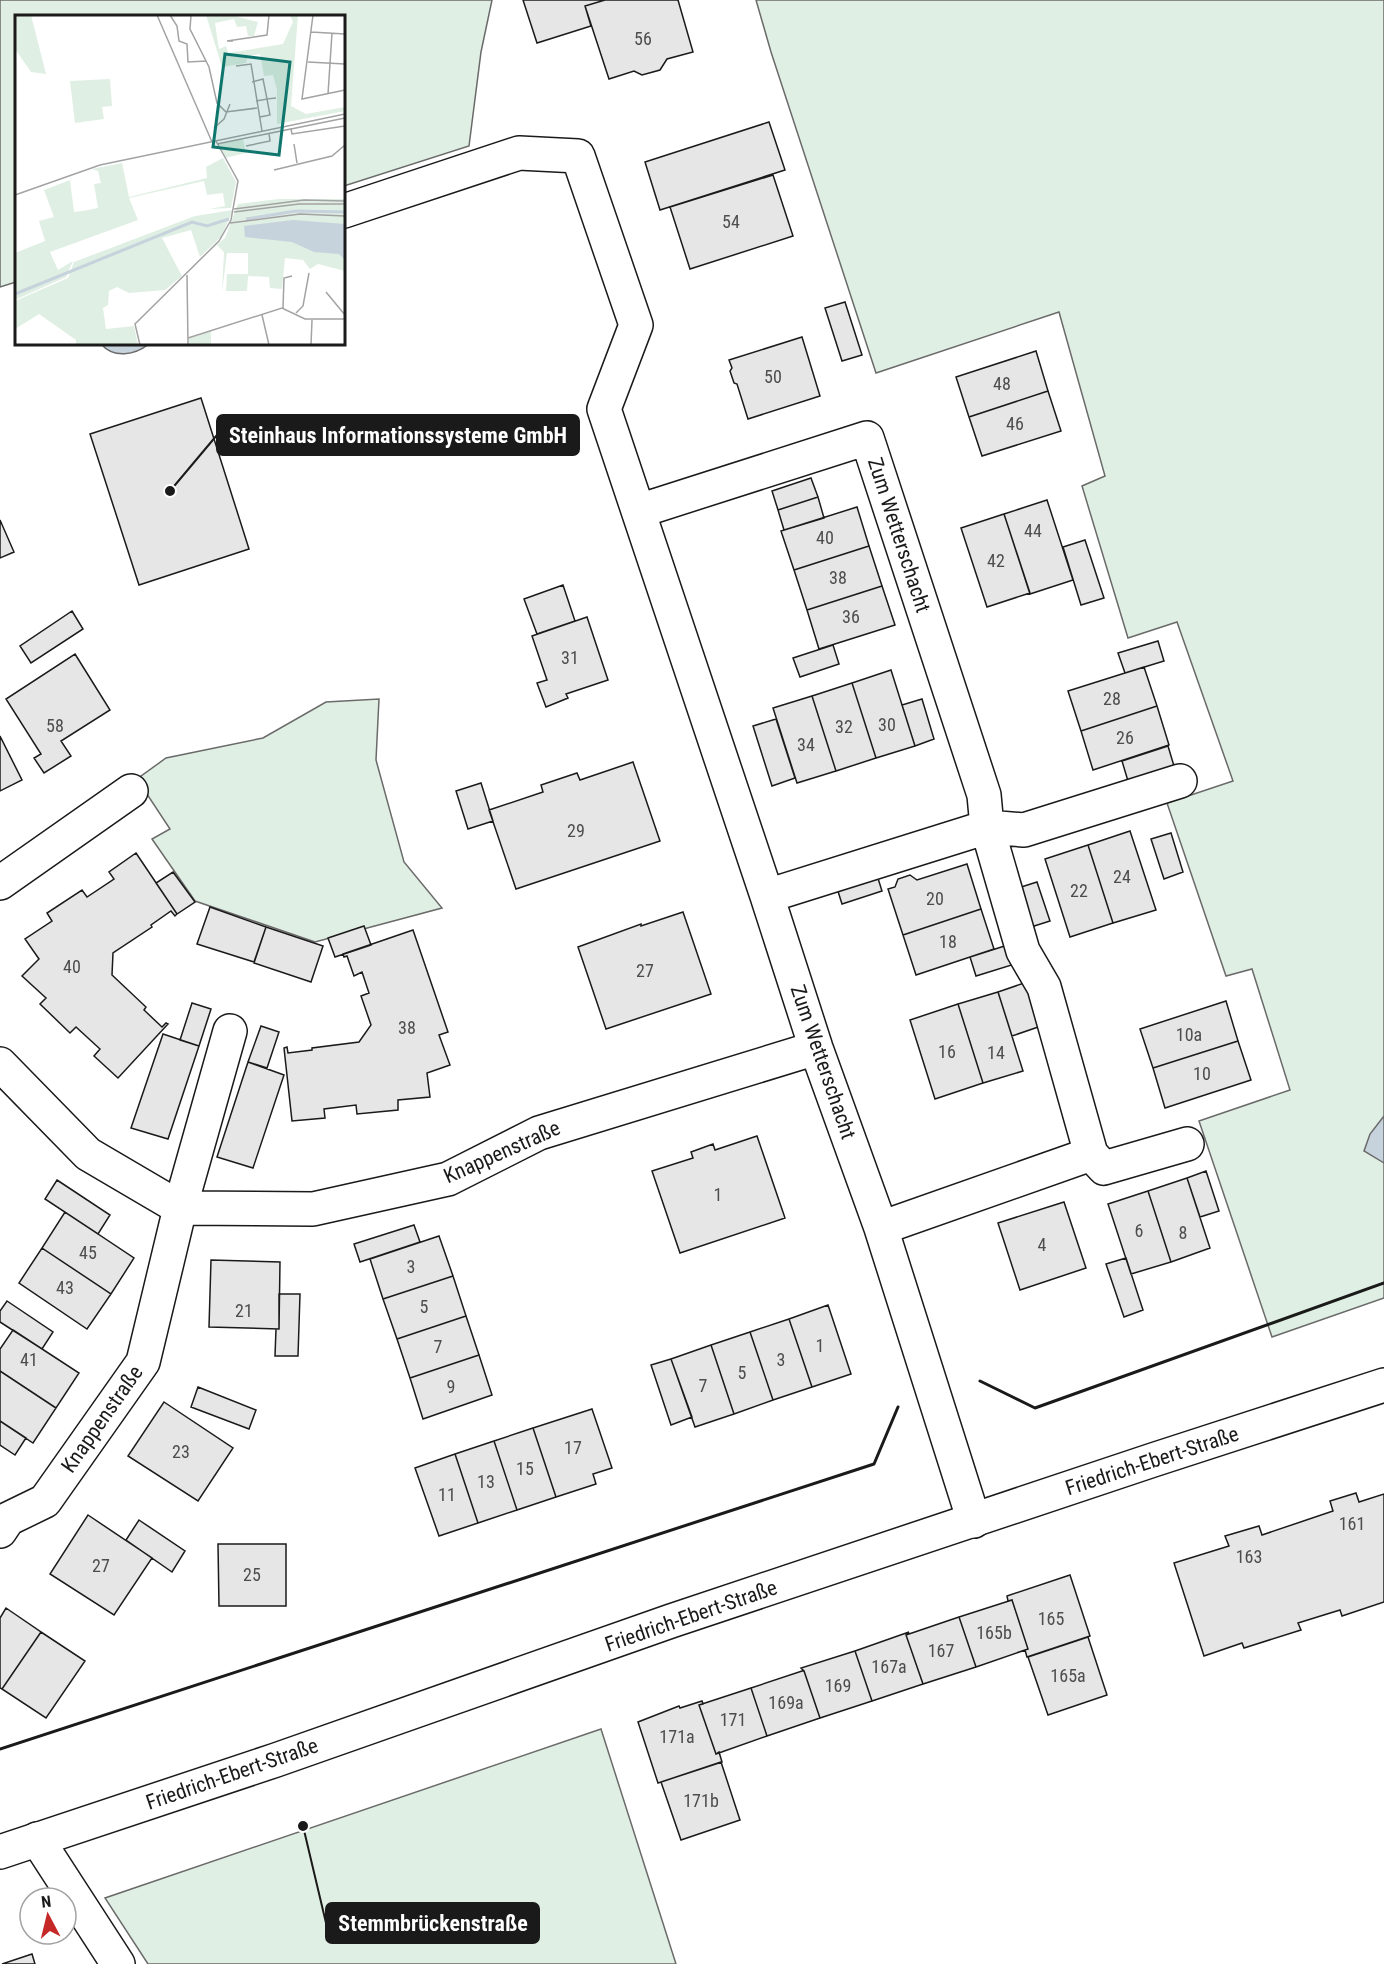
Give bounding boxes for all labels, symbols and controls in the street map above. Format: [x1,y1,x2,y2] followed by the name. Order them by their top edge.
[15,15,345,345] inset map
[634,28,652,49] house number: 56
[722,211,740,232] house number: 54
[764,366,782,387] house number: 50
[993,373,1011,394] house number: 48
[1006,413,1024,434] house number: 46
[217,415,579,455] callout: Steinhaus Informationssysteme GmbH
[229,423,567,448] text: Steinhaus Informationssysteme GmbH
[863,455,935,615] street label: Zum Wetterschacht
[1024,520,1042,541] house number: 44
[816,527,834,548] house number: 40
[987,550,1005,571] house number: 42
[829,567,847,588] house number: 38
[842,606,860,627] house number: 36
[561,647,579,668] house number: 31
[1103,688,1121,709] house number: 28
[878,714,896,735] house number: 30
[46,715,64,736] house number: 58
[835,716,853,737] house number: 32
[1116,727,1134,748] house number: 26
[797,734,815,755] house number: 34
[567,820,585,841] house number: 29
[1113,866,1131,887] house number: 24
[1070,880,1088,901] house number: 22
[926,888,944,909] house number: 20
[939,931,957,952] house number: 18
[63,956,81,977] house number: 40
[636,960,654,981] house number: 27
[785,982,861,1142] street label: Zum Wetterschacht
[398,1017,416,1038] house number: 38
[1176,1024,1202,1045] house number: 10a
[938,1041,956,1062] house number: 16
[987,1042,1005,1063] house number: 14
[1193,1063,1211,1084] house number: 10
[440,1116,564,1188] street label: Knappenstraße
[714,1184,722,1205] house number: 1
[1135,1220,1143,1241] house number: 6
[1179,1222,1187,1243] house number: 8
[1038,1234,1047,1255] house number: 4
[79,1242,97,1263] house number: 45
[407,1256,415,1277] house number: 3
[56,1277,74,1298] house number: 43
[420,1296,429,1317] house number: 5
[235,1300,253,1321] house number: 21
[816,1335,824,1356] house number: 1
[434,1336,443,1357] house number: 7
[20,1349,38,1370] house number: 41
[777,1349,785,1370] house number: 3
[56,1361,148,1477] street label: Knappenstraße
[738,1362,747,1383] house number: 5
[699,1375,708,1396] house number: 7
[447,1376,455,1397] house number: 9
[1062,1422,1242,1500] street label: Friedrich-Ebert-Straße
[564,1437,582,1458] house number: 17
[172,1441,190,1462] house number: 23
[516,1458,534,1479] house number: 15
[477,1471,495,1492] house number: 13
[438,1484,456,1505] house number: 11
[1339,1513,1365,1534] house number: 161
[1236,1546,1262,1567] house number: 163
[92,1555,110,1576] house number: 27
[243,1564,261,1585] house number: 25
[602,1575,780,1657] street label: Friedrich-Ebert-Straße
[1038,1608,1064,1629] house number: 165
[976,1622,1012,1643] house number: 165b
[928,1640,954,1661] house number: 167
[871,1656,907,1677] house number: 167a
[1050,1665,1086,1686] house number: 165a
[825,1675,851,1696] house number: 169
[768,1692,804,1713] house number: 169a
[720,1709,746,1730] house number: 171
[659,1726,695,1747] house number: 171a
[143,1733,321,1815] street label: Friedrich-Ebert-Straße
[683,1790,719,1811] house number: 171b
[18,1886,78,1946] north arrow
[40,1892,52,1912] text: N
[326,1903,539,1943] callout: Stemmbrückenstraße
[338,1911,528,1936] text: Stemmbrückenstraße

